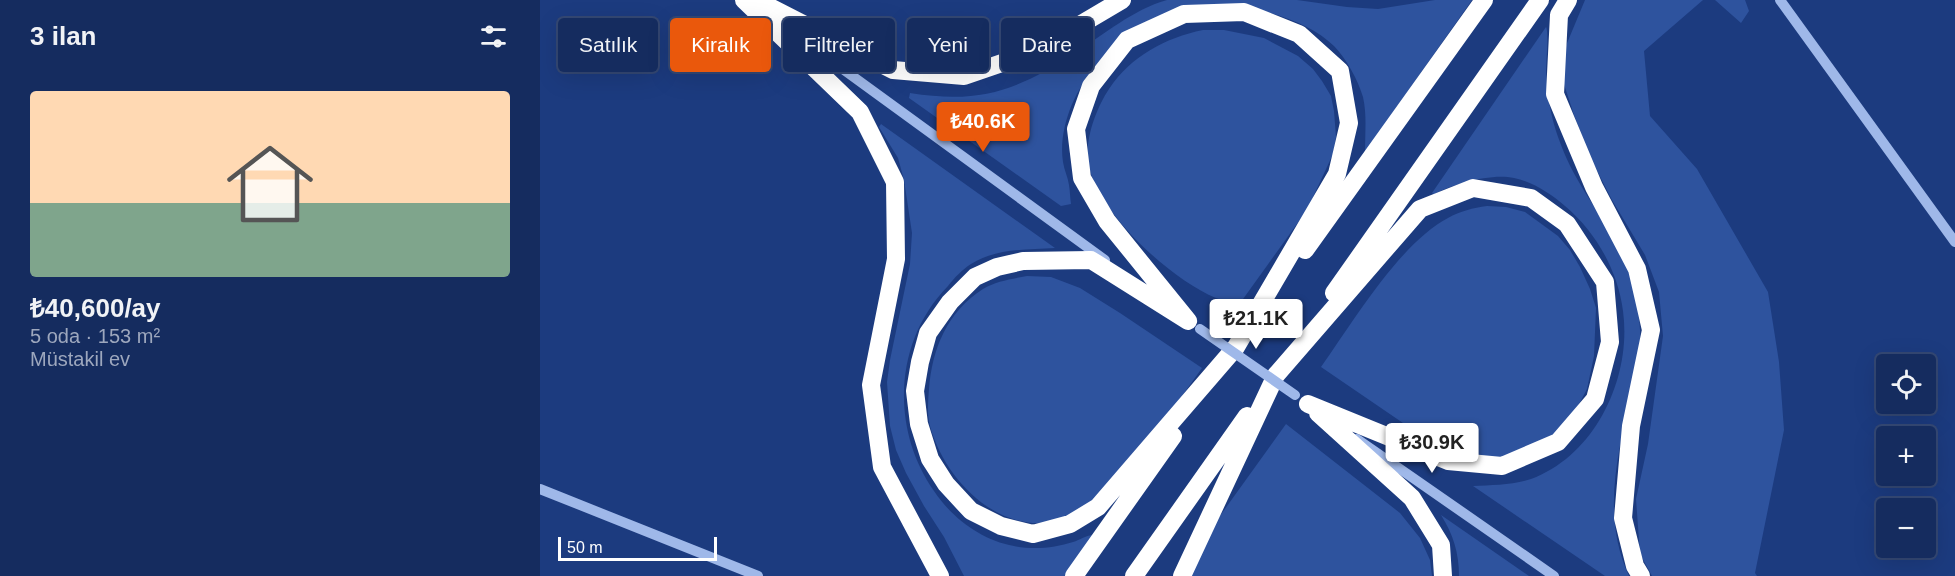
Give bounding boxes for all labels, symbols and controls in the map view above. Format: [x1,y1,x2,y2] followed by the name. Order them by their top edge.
[558,18,658,72] chip: Satılık
[670,18,771,72] chip: Kiralık
[783,18,895,72] chip: Filtreler
[907,18,989,72] chip: Yeni
[1001,18,1093,72] chip: Daire
[477,20,510,53] icon: filters
[30,21,96,51] text: 3 ilan
[934,102,1032,153] pin: ₺40.6K
[951,110,1015,132] text: ₺40.6K
[216,130,324,238] icon: home
[30,293,161,323] text: ₺40,600/ay
[1207,299,1305,350] pin: ₺21.1K
[1224,307,1288,329] text: ₺21.1K
[30,325,160,347] text: 5 oda · 153 m²
[30,348,130,370] text: Müstakil ev
[1876,354,1936,558] map controls
[1876,354,1936,414] button: locate
[1383,423,1481,474] pin: ₺30.9K
[1876,426,1936,486] button: +
[1400,431,1464,453] text: ₺30.9K
[1876,498,1936,558] button: −
[558,534,717,562] scale bar
[567,539,603,556] text: 50 m

